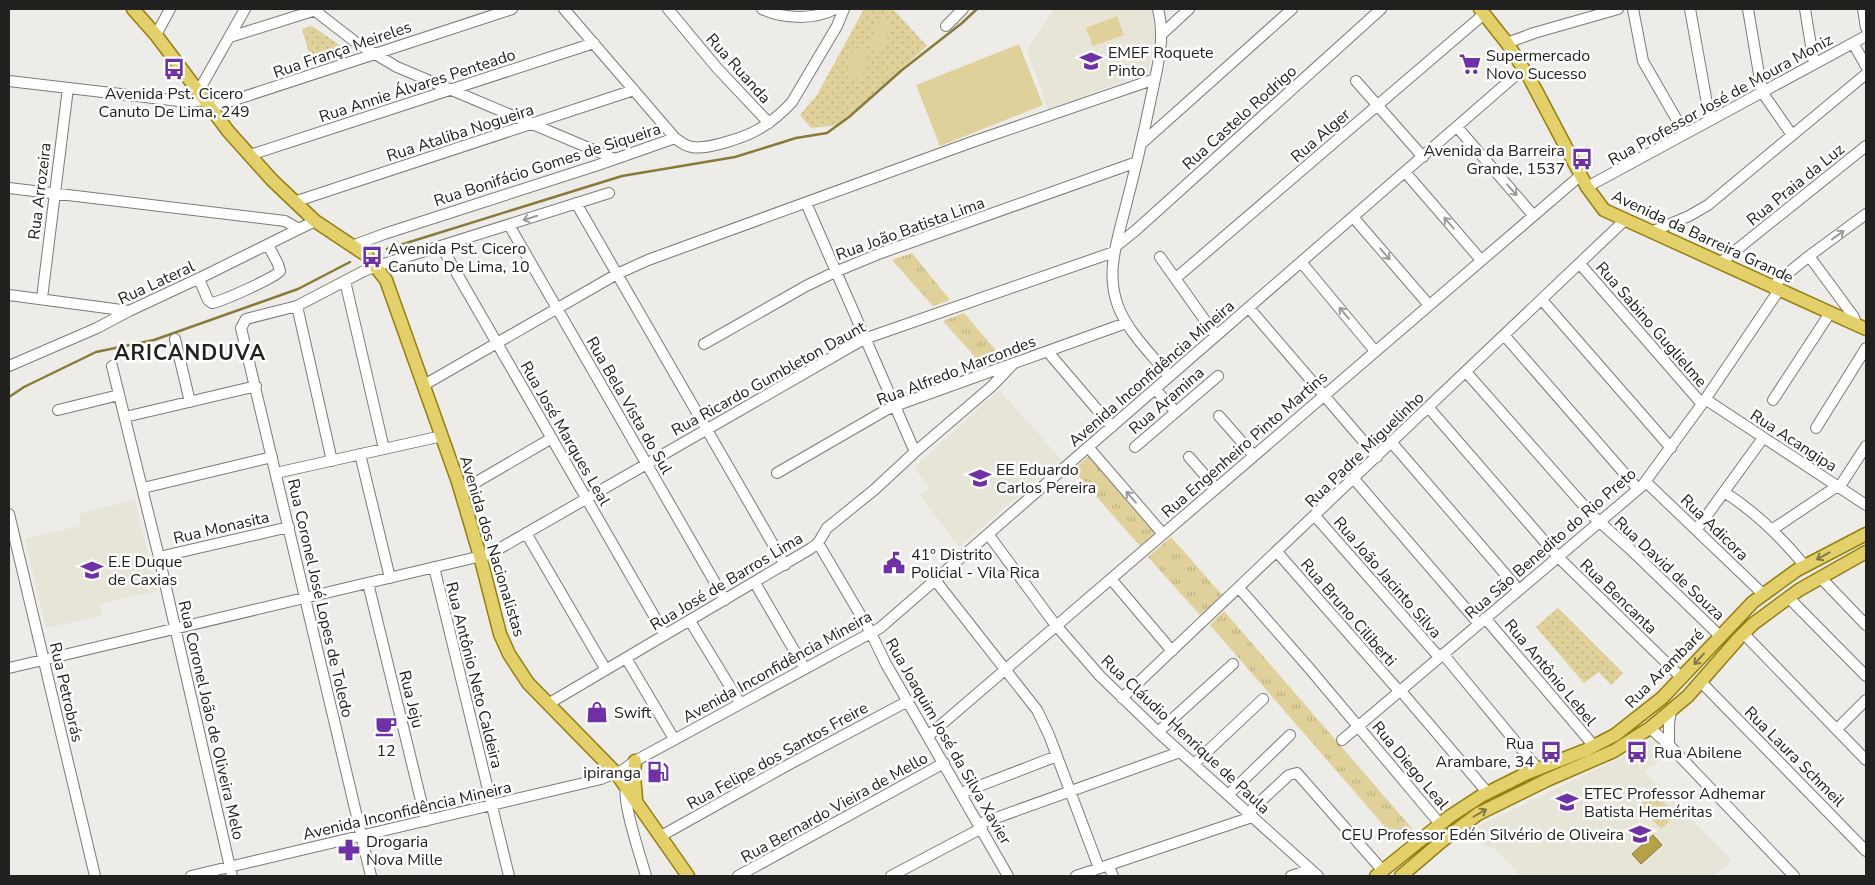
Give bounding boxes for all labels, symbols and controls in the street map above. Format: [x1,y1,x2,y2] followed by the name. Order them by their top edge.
[270,16,414,84] street label: Rua França Meireles
[701,29,776,108] street label: Rua Ruanda
[1604,29,1837,171] street label: Rua Professor José de Moura Moniz
[1108,42,1213,82] place label: EMEF Roquete Pinto
[316,44,518,128] street label: Rua Annie Álvares Penteado
[1486,45,1590,85] place label: Supermercado Novo Sucesso
[1078,48,1104,74] school or university icon: EMEF Roquete Pinto
[1457,51,1483,77] supermarket icon: Supermercado Novo Sucesso
[161,56,187,82] bus stop icon: Avenida Pst. Cicero Canuto De Lima, 249
[1178,60,1302,175] street label: Rua Castelo Rodrigo
[98,83,250,123] place label: Avenida Pst. Cicero Canuto De Lima, 249
[384,99,537,167] street label: Rua Ataliba Nogueira
[1286,104,1355,168] street label: Rua Alger
[431,118,664,212] street label: Rua Bonifácio Gomes de Siqueira
[1742,139,1849,231] street label: Rua Praia da Luz
[1423,140,1565,180] place label: Avenida da Barreira Grande, 1537
[23,141,57,241] street label: Rua Arrozeira
[1569,146,1595,172] bus stop icon: Avenida da Barreira Grande, 1537
[1507,184,1518,197] one-way arrow
[1608,185,1797,289] street label: Avenida da Barreira Grande
[833,192,988,266] street label: Rua João Batista Lima
[523,214,538,223] one-way arrow
[1444,217,1455,230] one-way arrow
[1831,230,1845,240] one-way arrow
[388,238,530,278] place label: Avenida Pst. Cicero Canuto De Lima, 10
[359,244,385,270] bus stop icon: Avenida Pst. Cicero Canuto De Lima, 10
[1379,247,1390,260] one-way arrow
[114,255,199,310] street label: Rua Lateral
[1591,257,1712,392] street label: Rua Sabino Guglielme
[1064,295,1239,452] street label: Avenida Inconfidência Mineira
[1338,307,1350,320] one-way arrow
[667,316,870,442] street label: Rua Ricardo Gumbleton Daunt
[874,330,1039,411] street label: Rua Alfredo Marcondes
[581,333,678,478] street label: Rua Bela Vista do Sul
[114,339,266,367] district label: ARICANDUVA
[515,357,616,510] street label: Rua José Marques Leal
[1124,362,1209,440] street label: Rua Aramina
[1157,366,1332,523] street label: Rua Engenheiro Pinto Martins
[1300,387,1429,512] street label: Rua Padre Miguelinho
[1746,404,1841,477] street label: Rua Acangipa
[454,453,530,640] street label: Avenida dos Nacionalistas
[996,459,1096,499] place label: EE Eduardo Carlos Pereira
[1460,463,1641,624] street label: Rua São Benedito do Rio Preto
[967,465,993,491] school or university icon: EE Eduardo Carlos Pereira
[282,477,358,720] street label: Rua Coronel José Lopes de Toledo
[1675,490,1753,566] street label: Rua Adicora
[1126,491,1137,504] one-way arrow
[171,506,271,550] street label: Rua Monasita
[1328,512,1446,643] street label: Rua João Jacinto Silva
[1609,512,1729,626] street label: Rua David de Souza
[646,527,807,636] street label: Rua José de Barros Lima
[911,544,1040,584] place label: 41º Distrito Policial - Vila Rica
[881,550,907,576] public building icon: 41º Distrito Policial - Vila Rica
[108,551,182,591] place label: E.E Duque de Caxias
[1816,552,1831,561] one-way arrow
[1295,554,1401,671] street label: Rua Bruno Ciliberti
[1575,554,1662,639] street label: Rua Bencanta
[79,557,105,583] school or university icon: E.E Duque de Caxias
[440,580,508,771] street label: Rua Antônio Neto Caldeira
[173,598,249,842] street label: Rua Coronel João de Oliveira Melo
[679,606,876,728] street label: Avenida Inconfidência Mineira
[1499,615,1602,731] street label: Rua Antônio Lebel
[1620,624,1709,713] street label: Rua Arambaré
[880,634,1016,849] street label: Rua Joaquim José da Silva Xavier
[44,640,88,744] street label: Rua Petrobrás
[1096,650,1275,819] street label: Rua Cláudio Henrique de Paula
[1693,653,1705,666] one-way arrow
[393,668,429,730] street label: Rua Jeju
[683,697,872,815] street label: Rua Felipe dos Santos Freire
[584,699,610,725] shop icon: Swift
[614,702,652,724] place label: Swift
[1739,702,1850,812] street label: Rua Laura Schmeil
[373,713,399,739] cafe icon: 12
[1367,717,1454,815] street label: Rua Diego Leal
[1436,733,1534,773] place label: Rua Arambare, 34
[1538,739,1564,765] bus stop icon: Rua Arambare, 34
[1624,739,1650,765] bus stop icon: Rua Abilene
[376,740,396,762] place label: 12
[1654,742,1742,764] place label: Rua Abilene
[737,747,932,869] street label: Rua Bernardo Vieira de Mello
[645,759,671,785] fuel station icon: ipiranga
[583,762,641,784] place label: ipiranga
[301,776,514,846] street label: Avenida Inconfidência Mineira
[1584,783,1766,823] place label: ETEC Professor Adhemar Batista Heméritas
[1554,789,1580,815] school or university icon: ETEC Professor Adhemar Batista Heméritas
[1473,808,1487,818] one-way arrow
[1627,821,1653,847] school or university icon: CEU Professor Edén Silvério de Oliveira
[1341,824,1624,846] place label: CEU Professor Edén Silvério de Oliveira
[366,831,443,871] place label: Drogaria Nova Mille
[336,837,362,863] pharmacy icon: Drogaria Nova Mille

